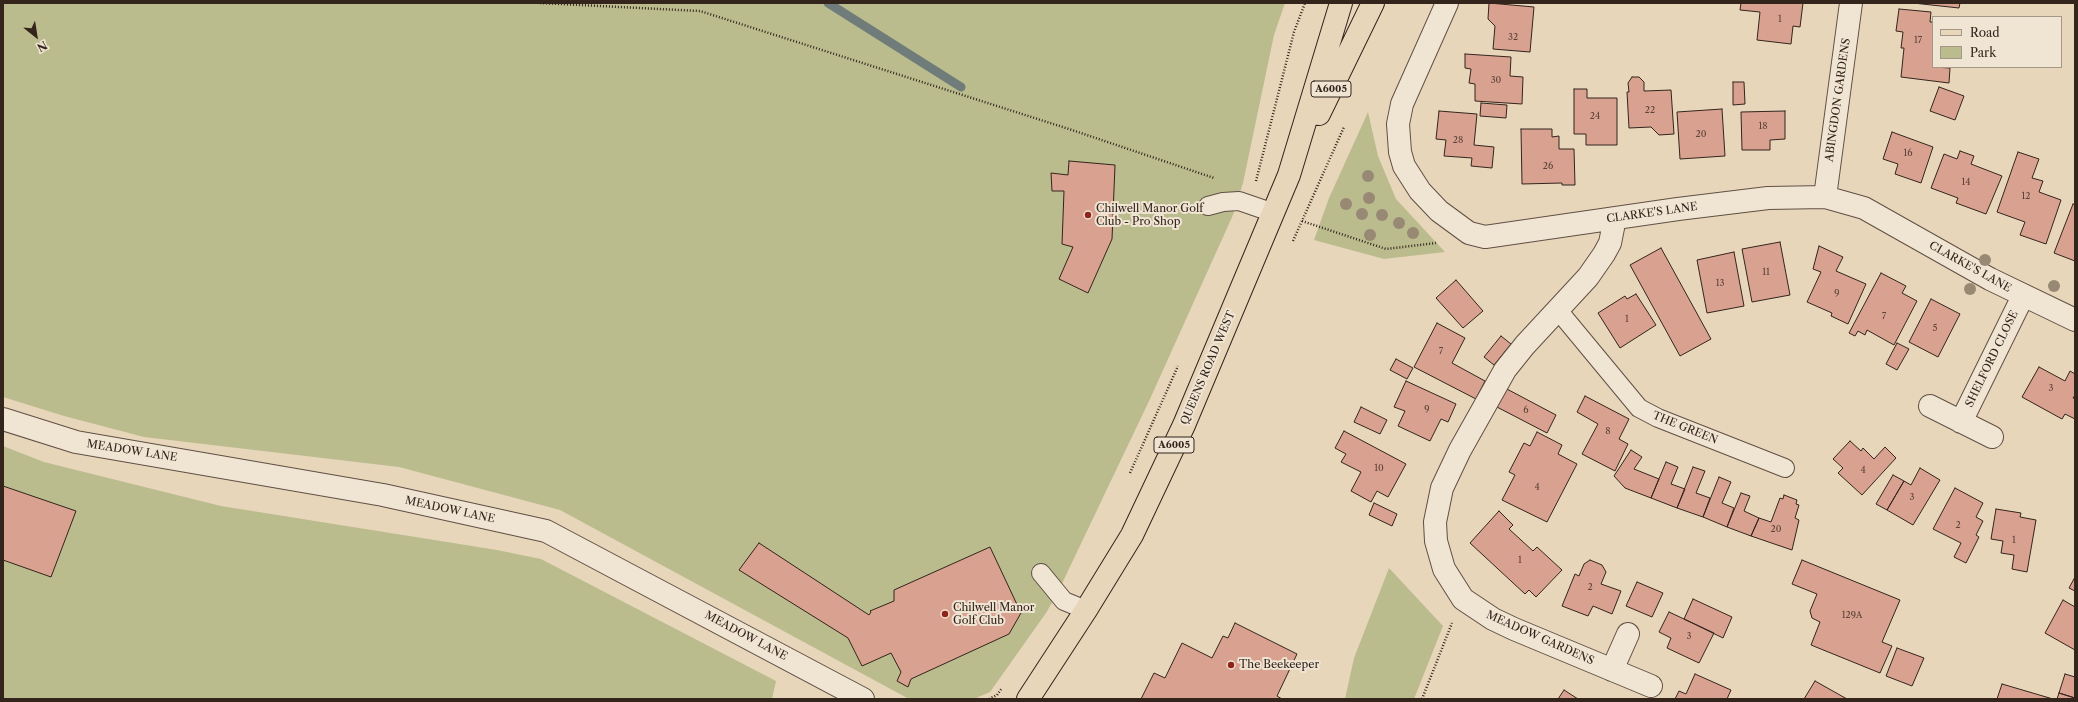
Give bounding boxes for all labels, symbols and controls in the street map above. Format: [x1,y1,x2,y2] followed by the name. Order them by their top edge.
[1778,14,1782,24] house number: 1
[16,16,56,56] north arrow
[1932,16,2062,68] legend
[1970,25,2000,40] text: Road
[1508,32,1518,42] house number: 32
[1914,35,1922,45] house number: 17
[1823,37,1853,163] street label: ABINGDON GARDENS
[34,38,50,55] text: N
[1970,45,1996,60] text: Park
[1491,75,1501,85] house number: 30
[1311,81,1351,97] road number: A6005
[1645,105,1655,115] house number: 22
[1590,111,1600,121] house number: 24
[1758,121,1768,131] house number: 18
[1696,129,1706,139] house number: 20
[1453,135,1463,145] house number: 28
[1903,148,1913,158] house number: 16
[1543,161,1553,171] house number: 26
[1962,177,1970,187] house number: 14
[2022,191,2030,201] house number: 12
[1606,200,1698,226] street label: CLARKE'S LANE
[1096,202,1203,228] place label: Chilwell Manor Golf Club - Pro Shop
[1083,210,1093,220] marker: Chilwell Manor Golf Club - Pro Shop
[1927,239,2013,295] street label: CLARKE'S LANE
[1762,267,1770,277] house number: 11
[1716,278,1724,288] house number: 13
[1834,288,1840,298] house number: 9
[1178,309,1238,427] street label: QUEENS ROAD WEST
[1963,309,2021,409] street label: SHELFORD CLOSE
[1882,311,1886,321] house number: 7
[1625,314,1629,324] house number: 1
[1933,323,1937,333] house number: 5
[1439,346,1443,356] house number: 7
[2049,383,2053,393] house number: 3
[1424,404,1430,414] house number: 9
[1523,405,1529,415] house number: 6
[1650,409,1720,447] street label: THE GREEN
[1605,426,1611,436] house number: 8
[86,437,178,465] street label: MEADOW LANE
[1154,437,1194,453] road number: A6005
[1374,463,1384,473] house number: 10
[1860,465,1866,475] house number: 4
[1534,482,1540,492] house number: 4
[1910,492,1914,502] house number: 3
[404,494,496,526] street label: MEADOW LANE
[1955,520,1961,530] house number: 2
[1771,524,1781,534] house number: 20
[2012,535,2016,545] house number: 1
[1518,555,1522,565] house number: 1
[1587,582,1593,592] house number: 2
[953,601,1034,627] place label: Chilwell Manor Golf Club
[1484,608,1596,668] street label: MEADOW GARDENS
[702,609,790,663] street label: MEADOW LANE
[940,609,950,619] marker: Chilwell Manor Golf Club
[1842,610,1862,620] house number: 129A
[1687,631,1691,641] house number: 3
[1239,658,1319,672] place label: The Beekeeper
[1226,660,1236,670] marker: The Beekeeper

